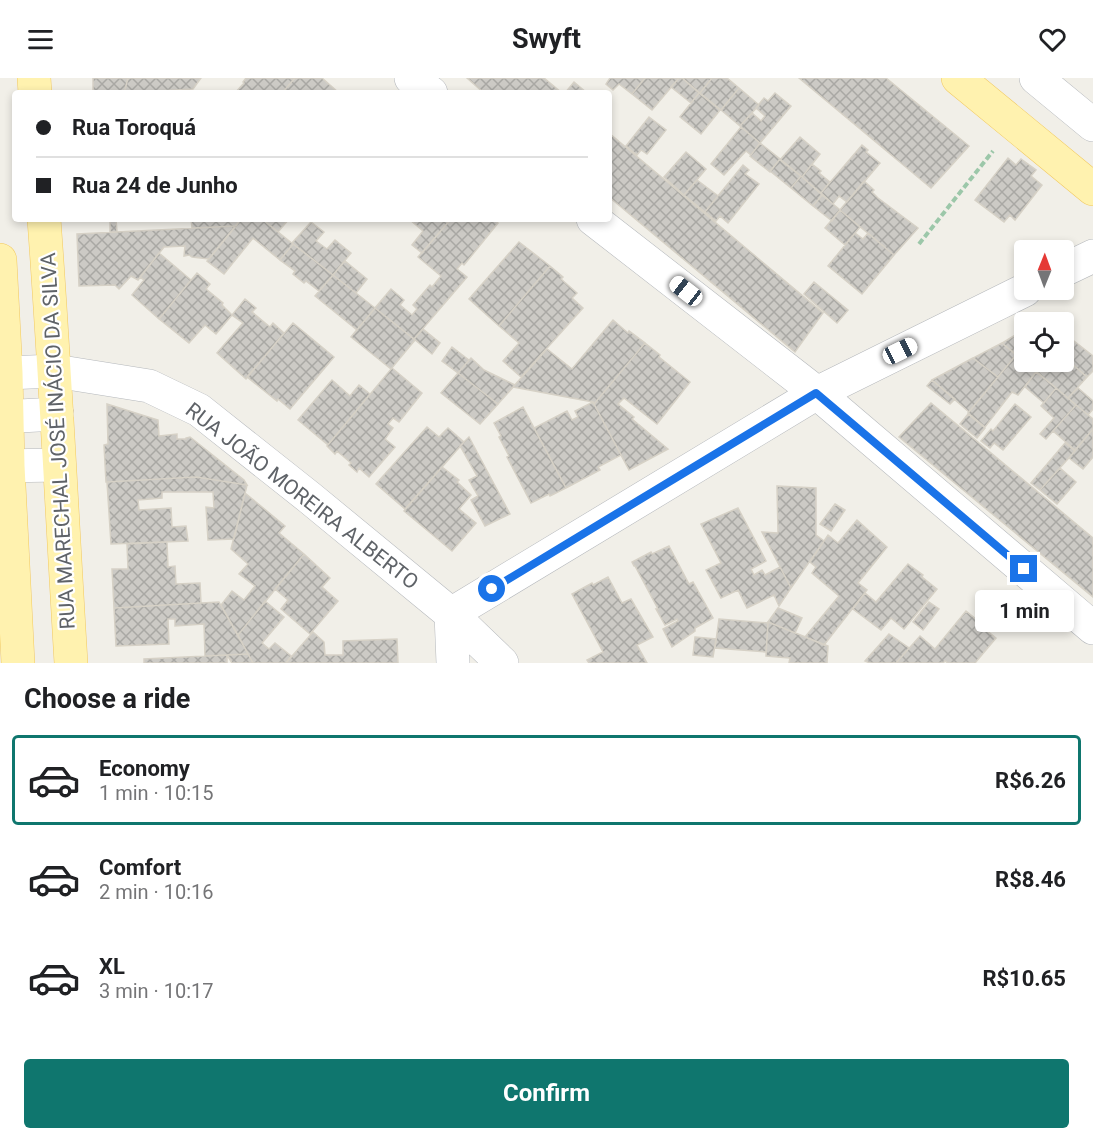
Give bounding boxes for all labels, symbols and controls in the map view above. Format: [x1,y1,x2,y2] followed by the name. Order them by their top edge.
[24,23,57,56] icon: menu
[512,23,581,55] text: Swyft
[1036,23,1069,56] icon: heart
[72,115,196,140] text: Rua Toroquá
[72,173,238,198] text: Rua 24 de Junho
[1014,240,1074,300] north arrow
[1014,240,1074,372] map controls
[36,252,80,630] street label: RUA MARECHAL JOSÉ INÁCIO DA SILVA
[666,273,706,309] car
[1014,312,1074,372] button: locate
[880,335,920,367] car
[181,398,423,594] street label: RUA JOÃO MOREIRA ALBERTO
[1010,555,1037,582] route end
[478,575,505,602] route start
[974,590,1074,632] callout: 1 min
[999,599,1050,623] text: 1 min
[24,683,190,715] text: Choose a ride
[27,753,81,807] icon: car
[99,756,190,781] text: Economy
[995,768,1066,793] text: R$6.26
[99,781,214,805] text: 1 min · 10:15
[27,852,81,906] icon: car
[99,855,181,880] text: Comfort
[995,867,1066,892] text: R$8.46
[99,880,214,904] text: 2 min · 10:16
[27,951,81,1005] icon: car
[99,954,125,979] text: XL
[982,966,1066,991] text: R$10.65
[99,979,214,1003] text: 3 min · 10:17
[24,1059,1069,1128] button: Confirm

